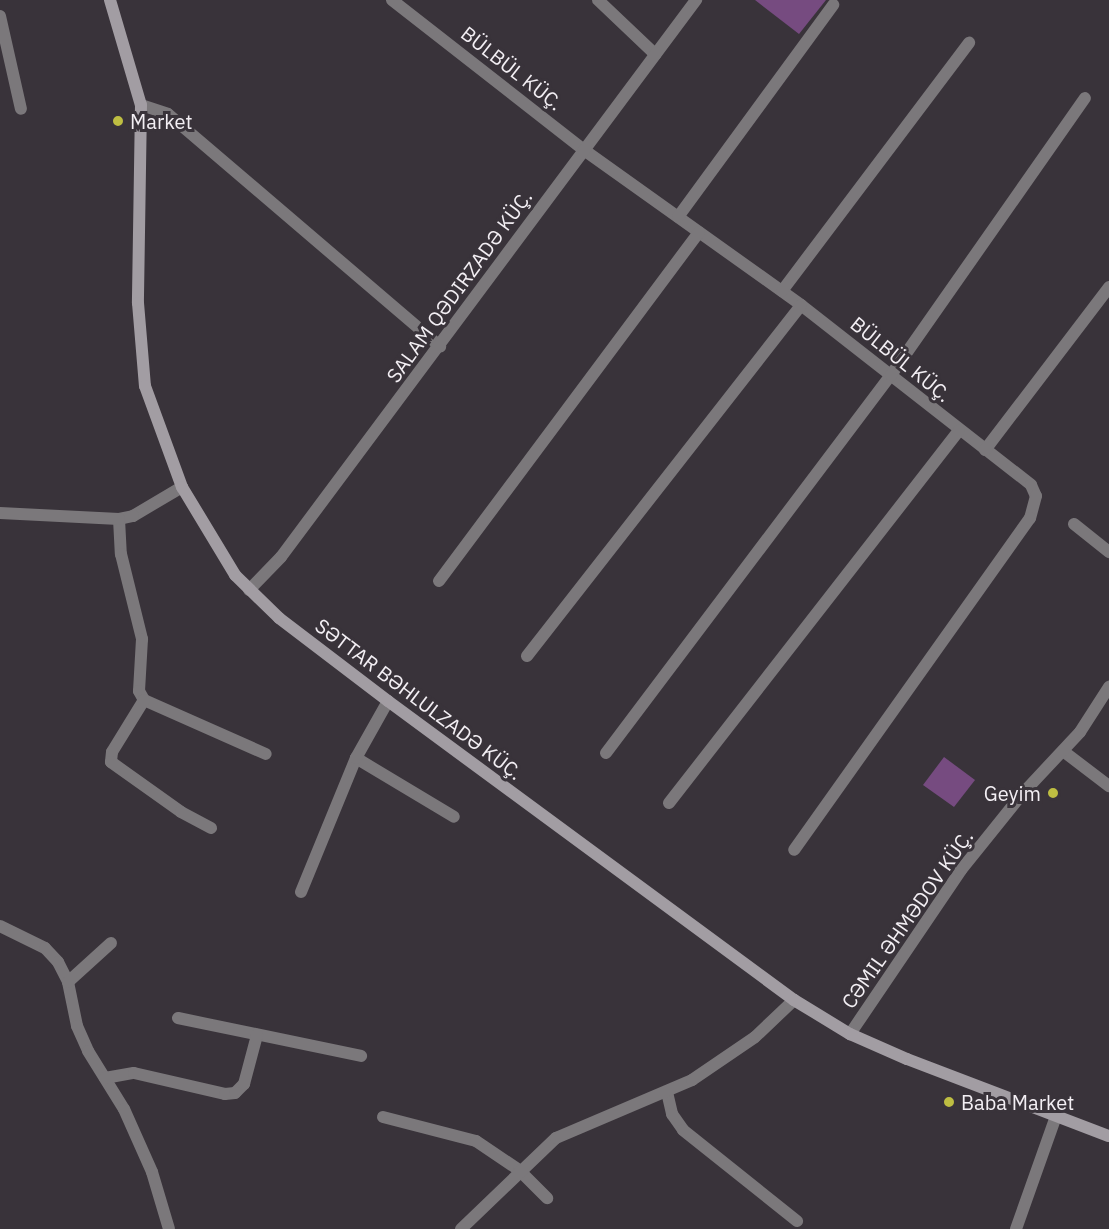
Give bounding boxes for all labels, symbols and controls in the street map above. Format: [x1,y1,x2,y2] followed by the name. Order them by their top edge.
[457,21,567,115] street label: BÜLBÜL KÜÇ.
[130,109,192,133] place label: Market
[111,114,125,128] marker: Market
[381,185,537,387] street label: SALAM QƏDIRZADƏ KÜÇ.
[846,311,956,407] street label: BÜLBÜL KÜÇ.
[311,613,527,785] street label: SƏTTAR BƏHLULZADƏ KÜÇ.
[984,781,1041,805] place label: Geyim
[1046,786,1060,800] marker: Geyim
[836,825,978,1013] street label: CƏMIL ƏHMƏDOV KÜÇ.
[961,1090,1074,1114] place label: Baba Market
[942,1095,956,1109] marker: Baba Market

